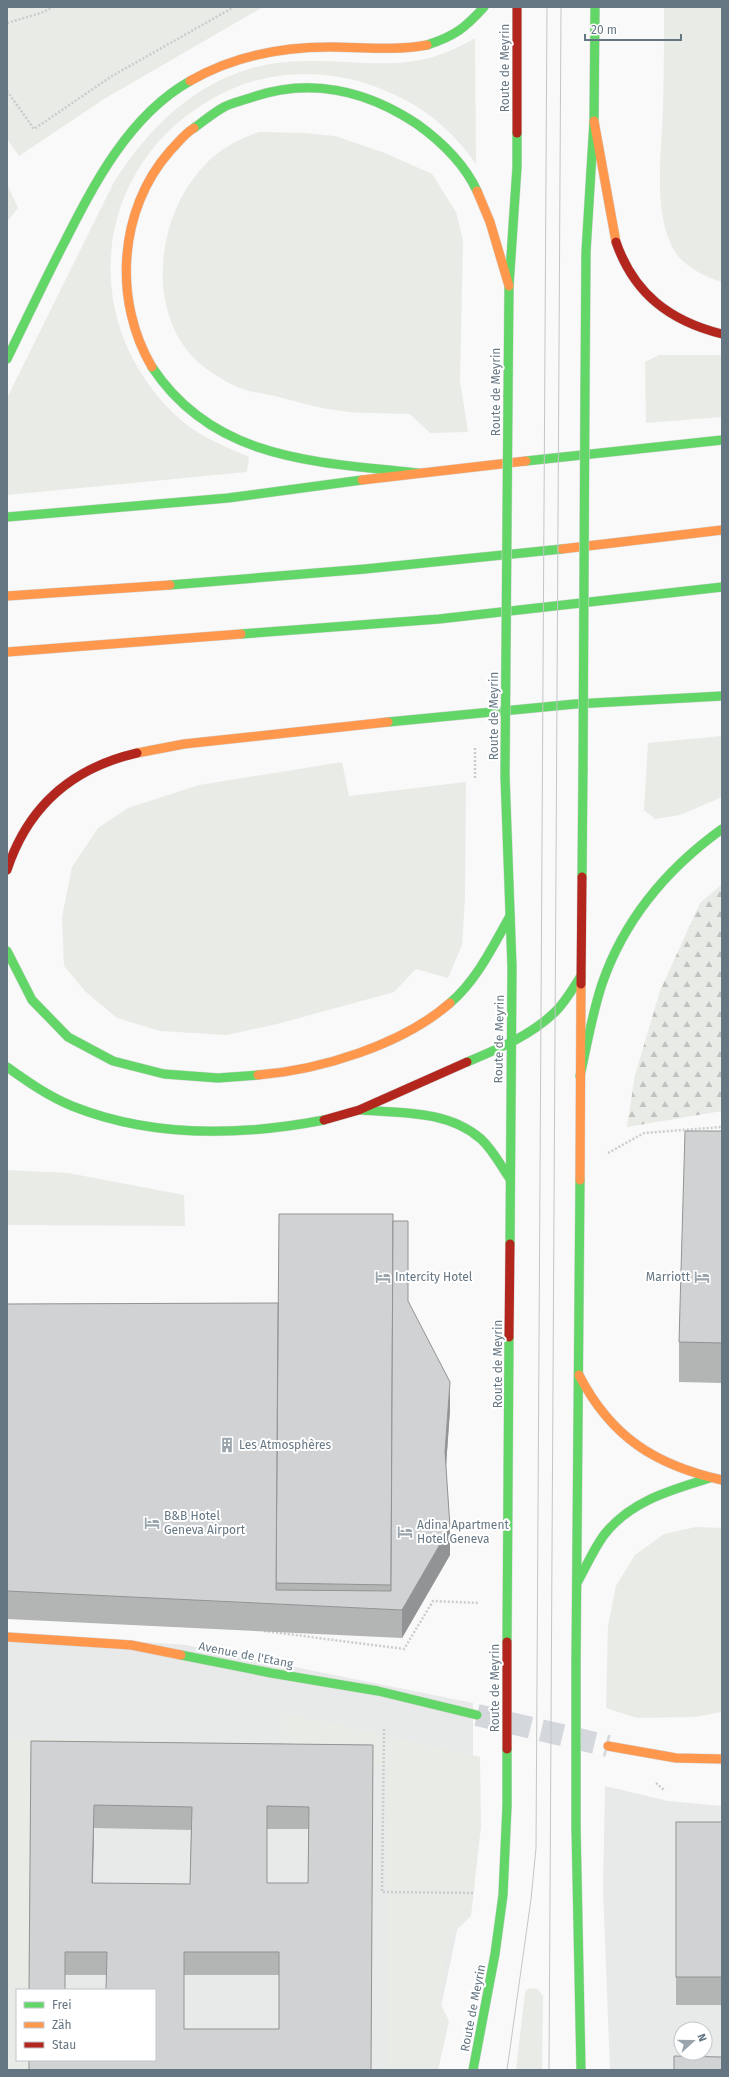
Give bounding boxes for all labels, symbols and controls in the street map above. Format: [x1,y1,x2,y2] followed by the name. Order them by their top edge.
[585,16,681,42] scale bar
[591,23,617,37] text: 20 m
[498,24,512,112] street label: Route de Meyrin
[489,348,503,436] street label: Route de Meyrin
[487,672,501,760] street label: Route de Meyrin
[491,995,507,1083] street label: Route de Meyrin
[374,1268,392,1286] hotel icon: Intercity Hotel
[693,1268,711,1286] hotel icon: Marriott
[395,1270,473,1284] place label: Intercity Hotel
[646,1270,691,1284] place label: Marriott
[491,1320,505,1408] street label: Route de Meyrin
[218,1436,236,1454] building icon: Les Atmosphères
[239,1438,332,1452] place label: Les Atmosphères
[164,1509,246,1537] place label: B&B Hotel Geneva Airport
[143,1514,161,1532] hotel icon: B&B Hotel Geneva Airport
[417,1518,509,1546] place label: Adina Apartment Hotel Geneva
[396,1523,414,1541] hotel icon: Adina Apartment Hotel Geneva
[197,1639,295,1671] street label: Avenue de l'Etang
[488,1644,502,1732] street label: Route de Meyrin
[458,1963,488,2053] street label: Route de Meyrin
[16,1989,156,2061] legend
[52,1998,72,2012] text: Frei
[52,2018,72,2032] text: Zäh
[673,2021,713,2061] north arrow
[694,2032,709,2043] text: N
[52,2038,76,2052] text: Stau

